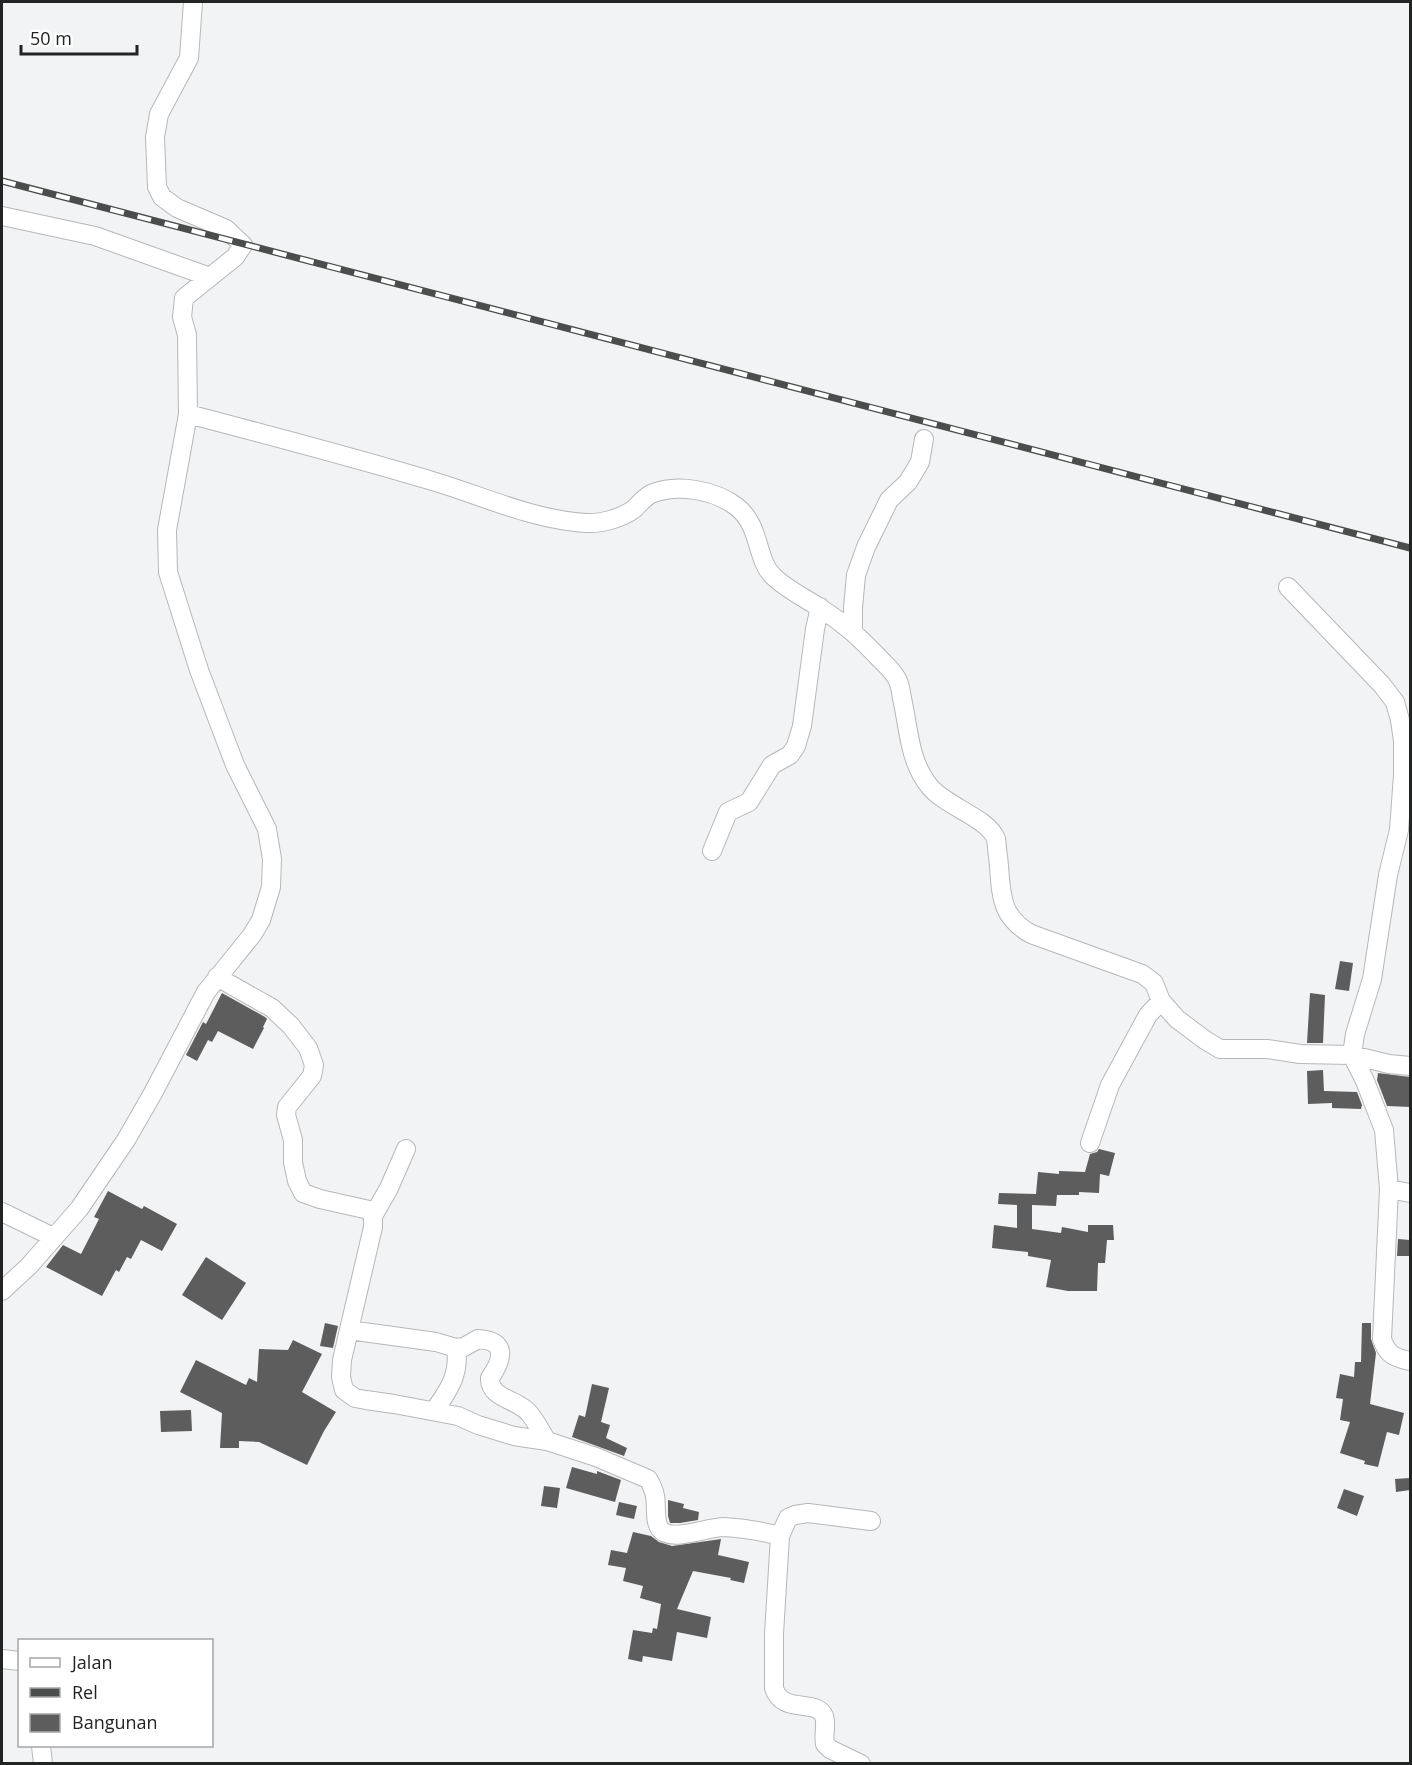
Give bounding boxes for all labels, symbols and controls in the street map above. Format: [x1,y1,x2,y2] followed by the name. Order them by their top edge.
[21,18,136,56] scale bar
[30,26,72,50] text: 50 m
[18,1639,213,1747] legend
[70,1650,112,1674] text: Jalan
[72,1680,98,1704] text: Rel
[72,1710,158,1734] text: Bangunan

